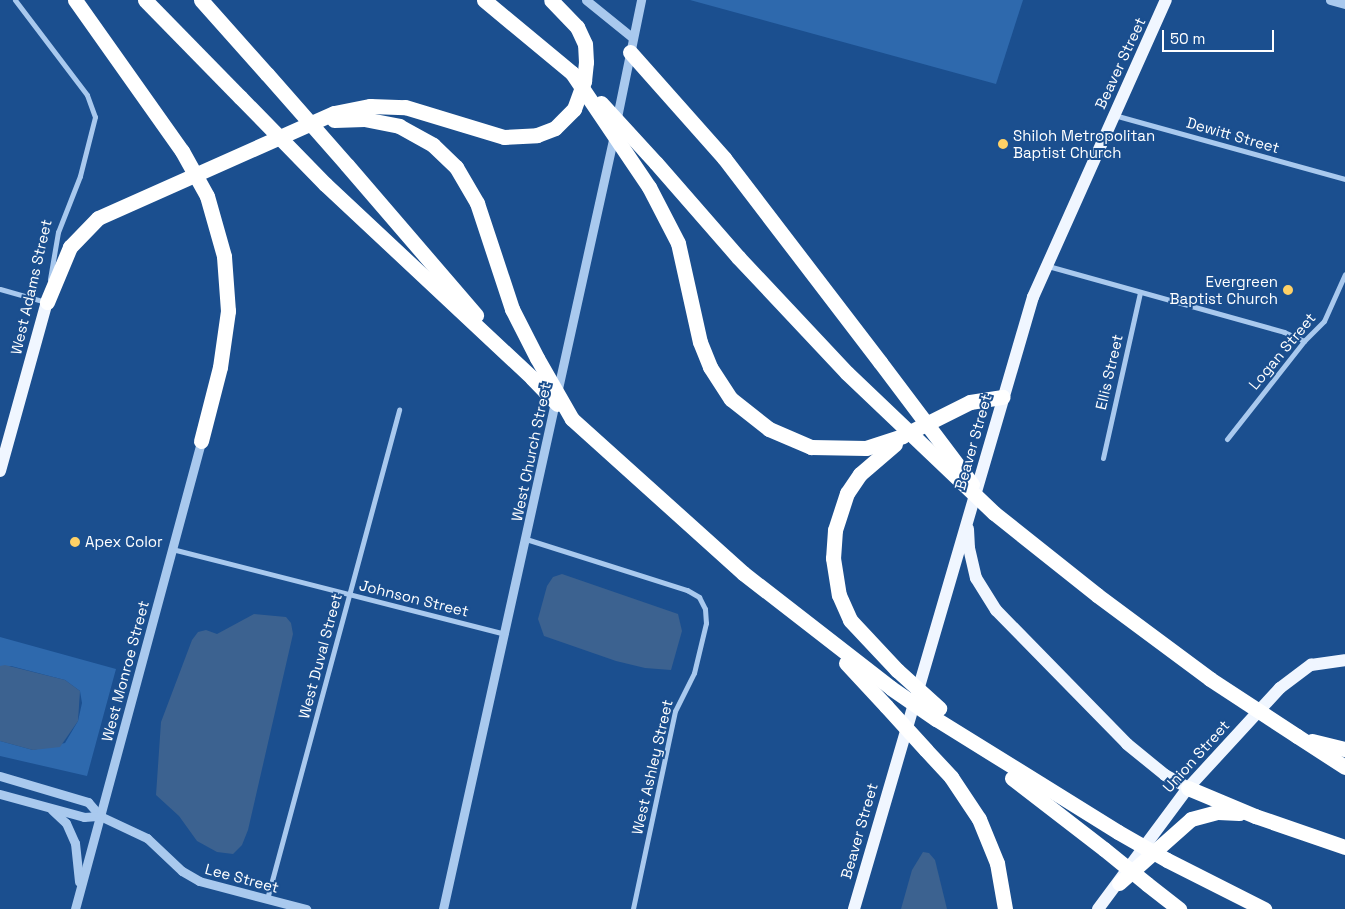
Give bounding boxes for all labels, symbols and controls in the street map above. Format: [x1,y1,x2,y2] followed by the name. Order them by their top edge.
[1091,14,1149,112] street label: Beaver Street
[1165,20,1278,52] scale bar
[1170,29,1205,48] text: 50 m
[1184,113,1282,157] street label: Dewitt Street
[1013,126,1155,161] place label: Shiloh Metropolitan Baptist Church
[997,138,1009,150] marker: Shiloh Metropolitan Baptist Church
[7,217,55,357] street label: West Adams Street
[1170,272,1278,307] place label: Evergreen Baptist Church
[1282,284,1294,296] marker: Evergreen Baptist Church
[1245,309,1319,393] street label: Logan Street
[1092,332,1126,412] street label: Ellis Street
[507,381,555,523] street label: West Church Street
[951,392,995,492] street label: Beaver Street
[85,533,163,551] place label: Apex Color
[69,536,81,548] marker: Apex Color
[357,576,471,620] street label: Johnson Street
[295,591,345,721] street label: West Duval Street
[98,599,152,743] street label: West Monroe Street
[628,698,676,836] street label: West Ashley Street
[1159,716,1233,796] street label: Union Street
[837,781,881,881] street label: Beaver Street
[203,860,281,896] street label: Lee Street

